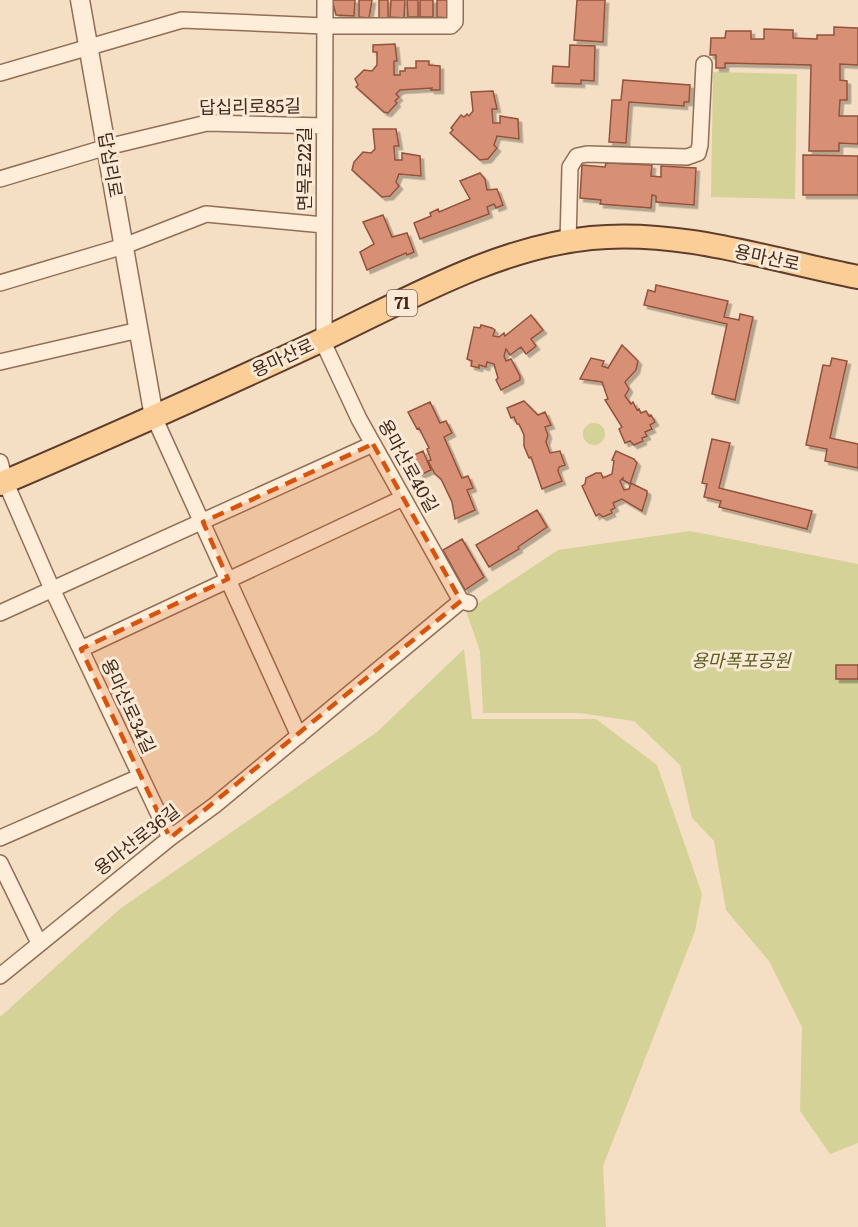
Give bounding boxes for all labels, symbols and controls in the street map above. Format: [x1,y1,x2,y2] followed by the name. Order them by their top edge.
[199,91,301,120] street label: 답십리로85길
[290,127,317,211] street label: 면목로22길
[92,130,131,200] street label: 답십리로
[732,236,803,277] street label: 용마산로
[387,290,417,316] road number: 71
[247,330,318,383] street label: 용마산로
[373,414,446,517] street label: 용마산로40길
[691,646,792,673] park label: 용마폭포공원
[95,653,163,757] street label: 용마산로34길
[87,797,185,881] street label: 용마산로36길

